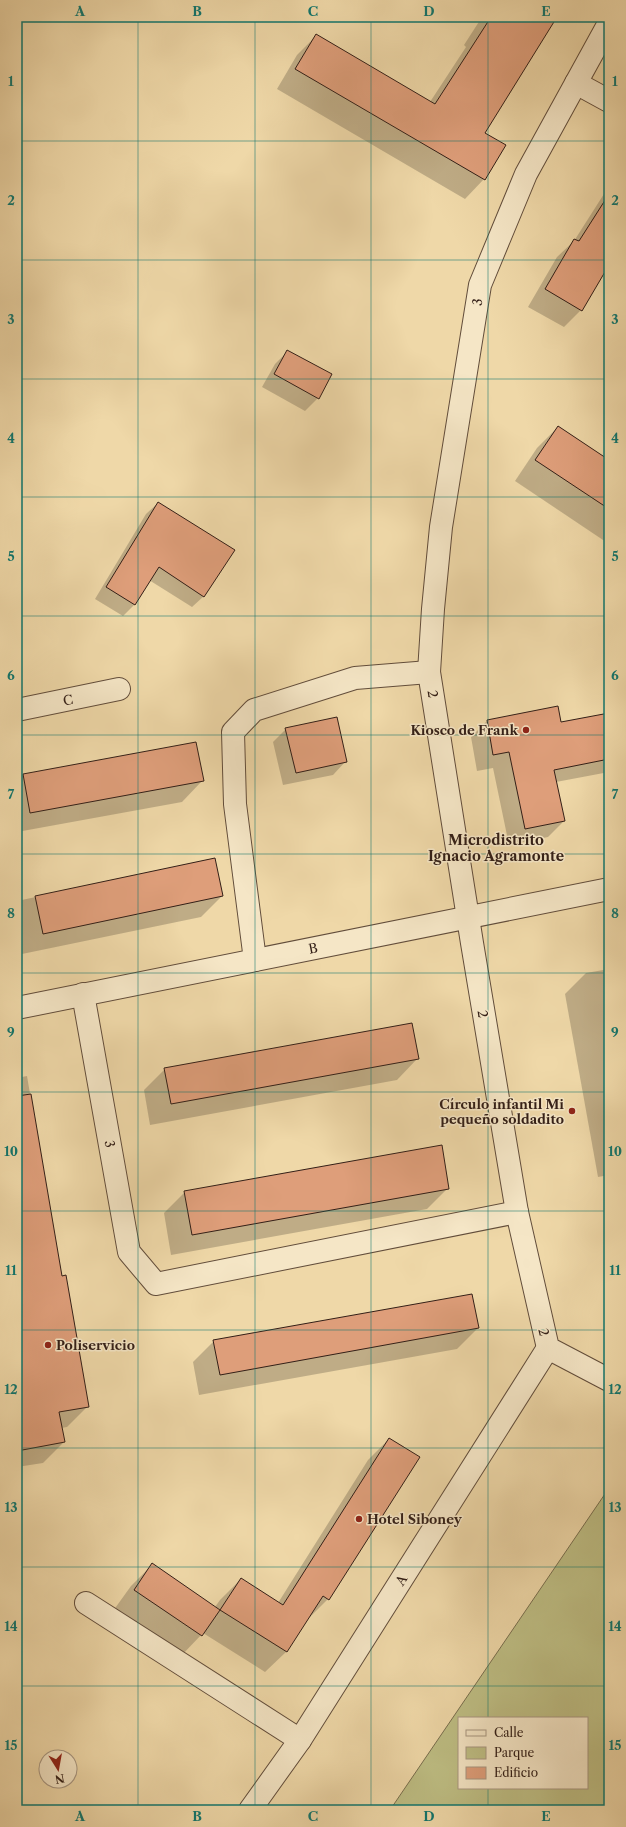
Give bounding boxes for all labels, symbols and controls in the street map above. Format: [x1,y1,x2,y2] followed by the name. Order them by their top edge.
[74,3,86,19] text: A
[192,3,202,19] text: B
[308,3,318,19] text: C
[423,3,435,19] text: D
[541,3,551,19] text: E
[8,73,14,89] text: 1
[612,73,618,89] text: 1
[7,192,15,208] text: 2
[611,192,619,208] text: 2
[469,297,485,307] street label: 3
[7,311,15,327] text: 3
[611,311,619,327] text: 3
[7,430,15,446] text: 4
[611,430,619,446] text: 4
[7,548,15,564] text: 5
[611,548,619,564] text: 5
[7,667,15,683] text: 6
[611,667,619,683] text: 6
[425,689,441,699] street label: 2
[62,691,74,709] street label: C
[410,722,518,738] place label: Kiosco de Frank
[521,725,531,735] marker: Kiosco de Frank
[8,786,15,802] text: 7
[612,786,619,802] text: 7
[428,831,564,865] district label: Microdistrito Ignacio Agramonte
[7,905,15,921] text: 8
[611,905,619,921] text: 8
[307,939,319,957] street label: B
[475,1009,491,1019] street label: 2
[7,1024,15,1040] text: 9
[611,1024,619,1040] text: 9
[439,1096,564,1127] place label: Círculo infantil Mi pequeño soldadito
[567,1106,577,1116] marker: Círculo infantil Mi pequeño soldadito
[101,1139,119,1149] street label: 3
[4,1143,18,1159] text: 10
[608,1143,622,1159] text: 10
[5,1262,17,1278] text: 11
[609,1262,621,1278] text: 11
[535,1327,553,1337] street label: 2
[56,1337,135,1353] place label: Poliservicio
[43,1340,53,1350] marker: Poliservicio
[4,1381,18,1397] text: 12
[608,1381,622,1397] text: 12
[4,1499,18,1515] text: 13
[608,1499,622,1515] text: 13
[367,1511,463,1527] place label: Hotel Siboney
[354,1514,364,1524] marker: Hotel Siboney
[391,1571,411,1589] street label: A
[4,1618,18,1634] text: 14
[608,1618,622,1634] text: 14
[458,1717,588,1789] legend
[494,1725,524,1740] text: Calle
[4,1737,18,1753] text: 15
[608,1737,622,1753] text: 15
[494,1745,535,1760] text: Parque
[38,1749,78,1789] north arrow
[494,1765,538,1780] text: Edificio
[53,1771,66,1787] text: N
[74,1808,86,1824] text: A
[192,1808,202,1824] text: B
[308,1808,318,1824] text: C
[423,1808,435,1824] text: D
[541,1808,551,1824] text: E

